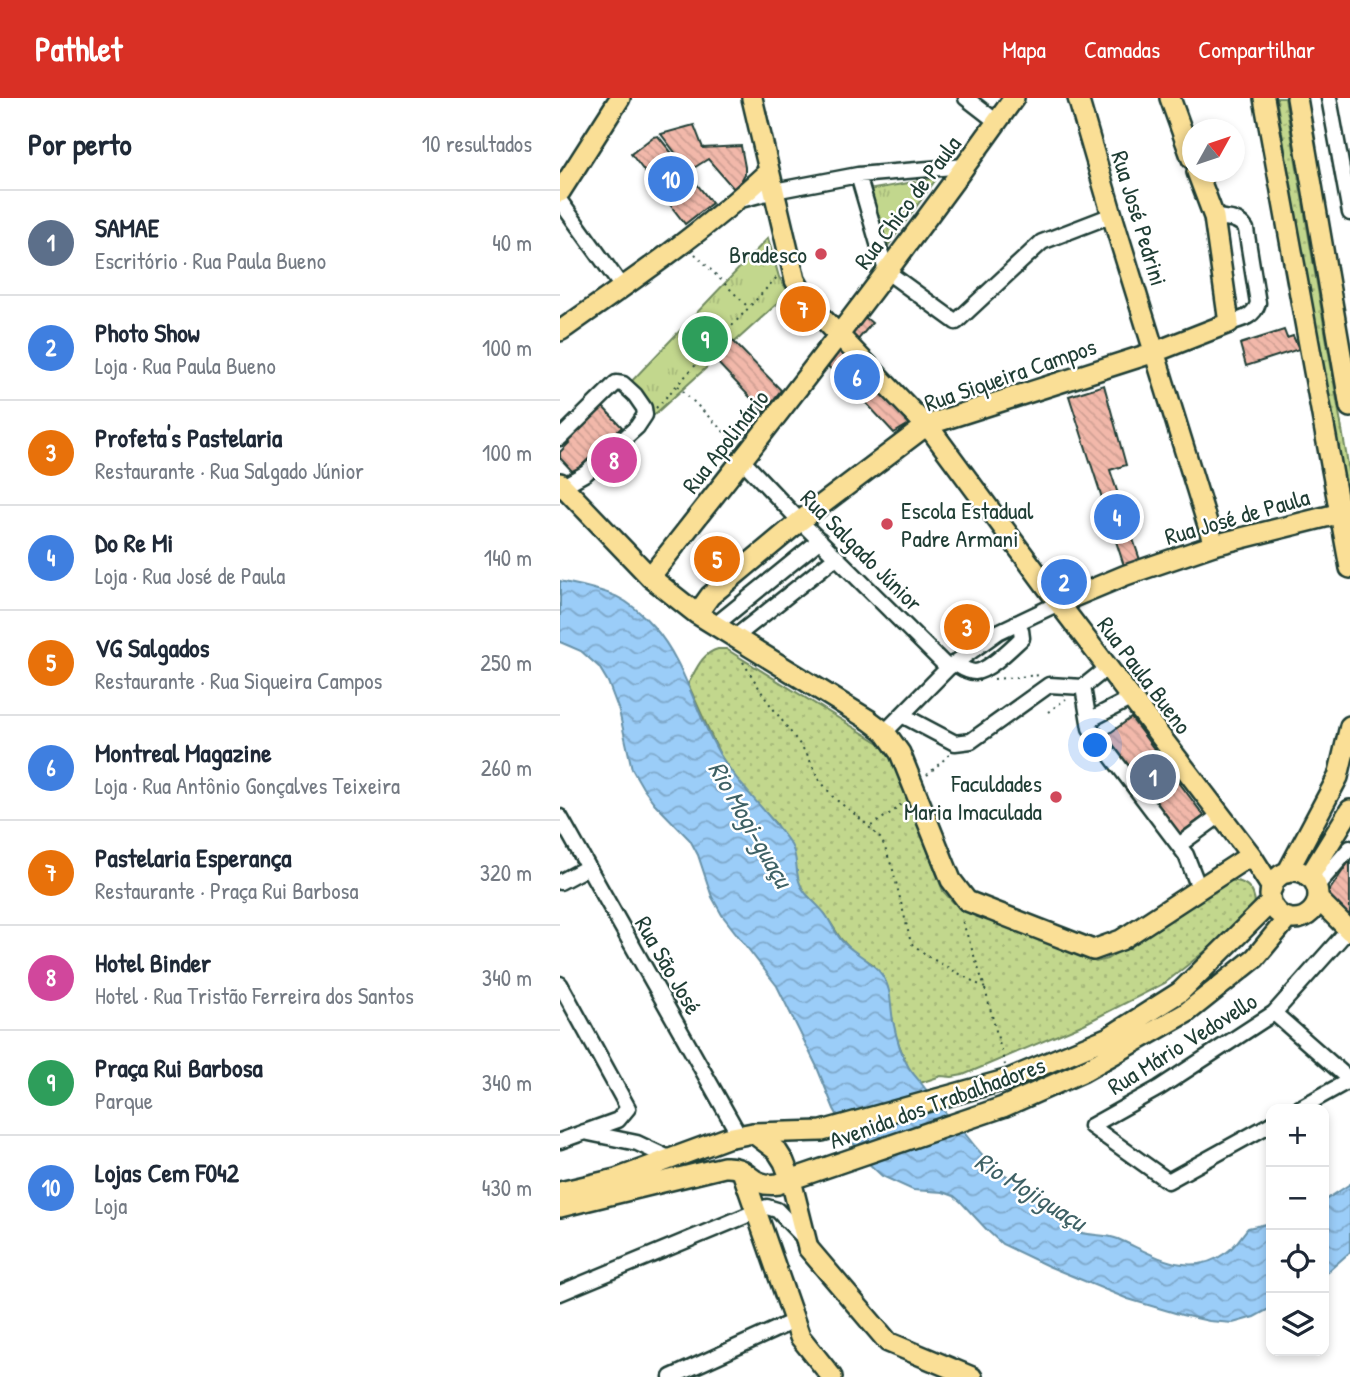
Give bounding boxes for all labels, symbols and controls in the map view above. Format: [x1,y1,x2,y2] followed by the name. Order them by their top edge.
[35,27,122,71] text: Pathlet
[1003,33,1046,65] text: Mapa
[1084,33,1160,65] text: Camadas
[1198,33,1315,65] text: Compartilhar
[1182,119,1245,182] north arrow
[28,124,132,164] text: Por perto
[422,128,532,159] text: 10 resultados
[846,129,968,275] street label: Rua Chico de Paula
[1104,147,1176,289] street label: Rua José Pedrini
[648,153,694,205] pin: 10
[95,210,159,245] text: SAMAE
[47,227,55,258] text: 1
[492,227,532,258] text: 40 m
[729,238,807,270] place label: Bradesco
[95,245,326,276] text: Escritório · Rua Paula Bueno
[813,246,829,262] marker: Bradesco
[780,283,826,335] pin: 7
[682,313,728,365] pin: 9
[95,315,200,350] text: Photo Show
[920,330,1100,418] street label: Rua Siqueira Campos
[46,332,56,363] text: 2
[482,332,532,363] text: 100 m
[95,350,276,381] text: Loja · Rua Paula Bueno
[834,351,880,403] pin: 6
[674,382,776,499] street label: Rua Apolinário
[95,420,282,455] text: Profeta's Pastelaria
[591,434,637,486] pin: 8
[46,437,56,468] text: 3
[482,437,532,468] text: 100 m
[95,455,364,486] text: Restaurante · Rua Salgado Júnior
[1161,480,1313,552] street label: Rua José de Paula
[794,482,930,618] street label: Rua Salgado Júnior
[1094,491,1140,543] pin: 4
[901,494,1034,554] place label: Escola Estadual Padre Armani
[879,516,895,532] marker: Escola Estadual Padre Armani
[95,525,173,560] text: Do Re Mi
[694,533,740,585] pin: 5
[47,542,55,573] text: 4
[484,542,532,573] text: 140 m
[1041,556,1087,608] pin: 2
[95,560,285,591] text: Loja · Rua José de Paula
[944,601,990,653] pin: 3
[1090,610,1200,740] street label: Rua Paula Bueno
[95,630,210,665] text: VG Salgados
[46,647,56,678] text: 5
[480,647,532,678] text: 250 m
[95,665,382,696] text: Restaurante · Rua Siqueira Campos
[1078,728,1112,762] your location
[95,735,272,770] text: Montreal Magazine
[1130,751,1176,803] pin: 1
[46,752,56,783] text: 6
[481,752,532,783] text: 260 m
[700,754,803,896] water label: Rio Mogi-guaçu
[904,767,1042,827] place label: Faculdades Maria Imaculada
[95,770,400,801] text: Loja · Rua Antônio Gonçalves Teixeira
[1048,789,1064,805] marker: Faculdades Maria Imaculada
[95,840,291,875] text: Pastelaria Esperança
[45,857,57,888] text: 7
[480,857,532,888] text: 320 m
[95,875,359,906] text: Restaurante · Praça Rui Barbosa
[628,910,710,1020] street label: Rua São José
[95,945,211,980] text: Hotel Binder
[46,962,56,993] text: 8
[482,962,532,993] text: 340 m
[95,980,414,1011] text: Hotel · Rua Tristão Ferreira dos Santos
[1101,984,1263,1102] street label: Rua Mário Vedovello
[825,1048,1049,1156] street label: Avenida dos Trabalhadores
[95,1050,263,1085] text: Praça Rui Barbosa
[47,1067,55,1098] text: 9
[482,1067,532,1098] text: 340 m
[95,1085,153,1116] text: Parque
[1266,1104,1329,1356] map controls
[1266,1104,1329,1167] button: +
[968,1143,1095,1241] water label: Rio Mojiguaçu
[95,1155,239,1190] text: Lojas Cem F042
[1266,1167,1329,1230] button: −
[42,1172,60,1203] text: 10
[482,1172,532,1203] text: 430 m
[95,1190,127,1221] text: Loja
[1266,1230,1329,1293] button: locate
[1266,1293,1329,1356] button: layers

